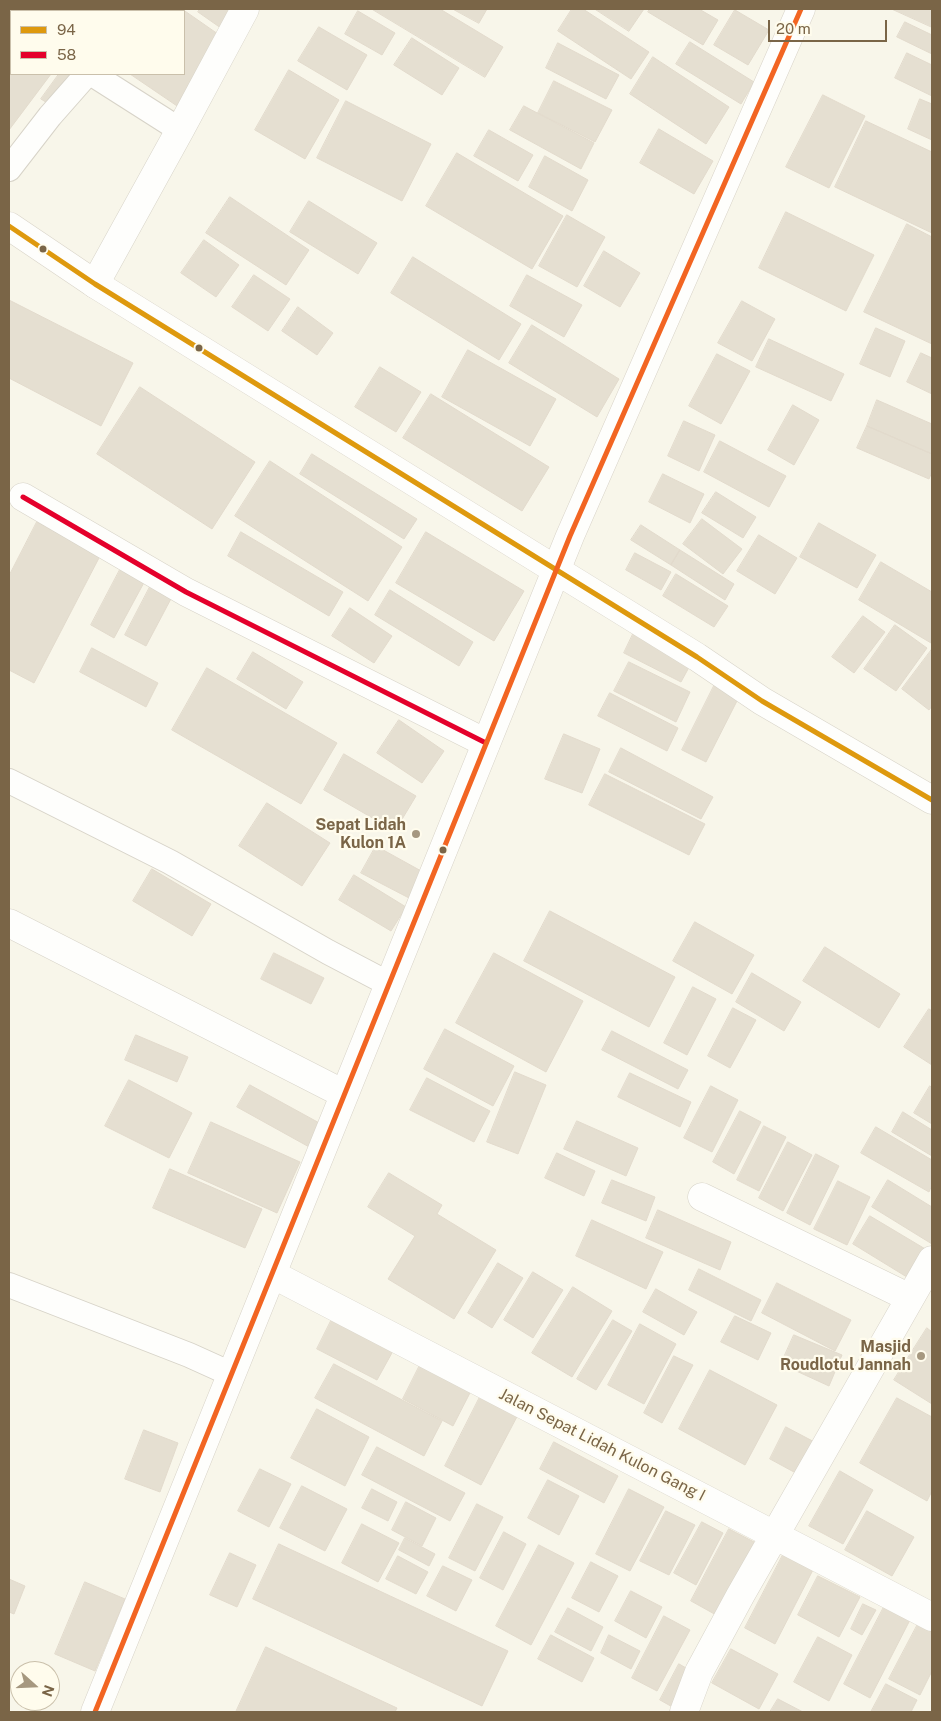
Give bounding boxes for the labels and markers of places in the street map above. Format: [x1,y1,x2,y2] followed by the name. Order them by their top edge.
[38,244,48,254] unlabelled marker
[194,343,204,353] unlabelled marker
[315,815,406,853] place label: Sepat Lidah Kulon 1A
[410,828,422,840] marker: Sepat Lidah Kulon 1A
[438,845,448,855] unlabelled marker
[780,1337,911,1375] place label: Masjid Roudlotul Jannah
[915,1350,927,1362] marker: Masjid Roudlotul Jannah

